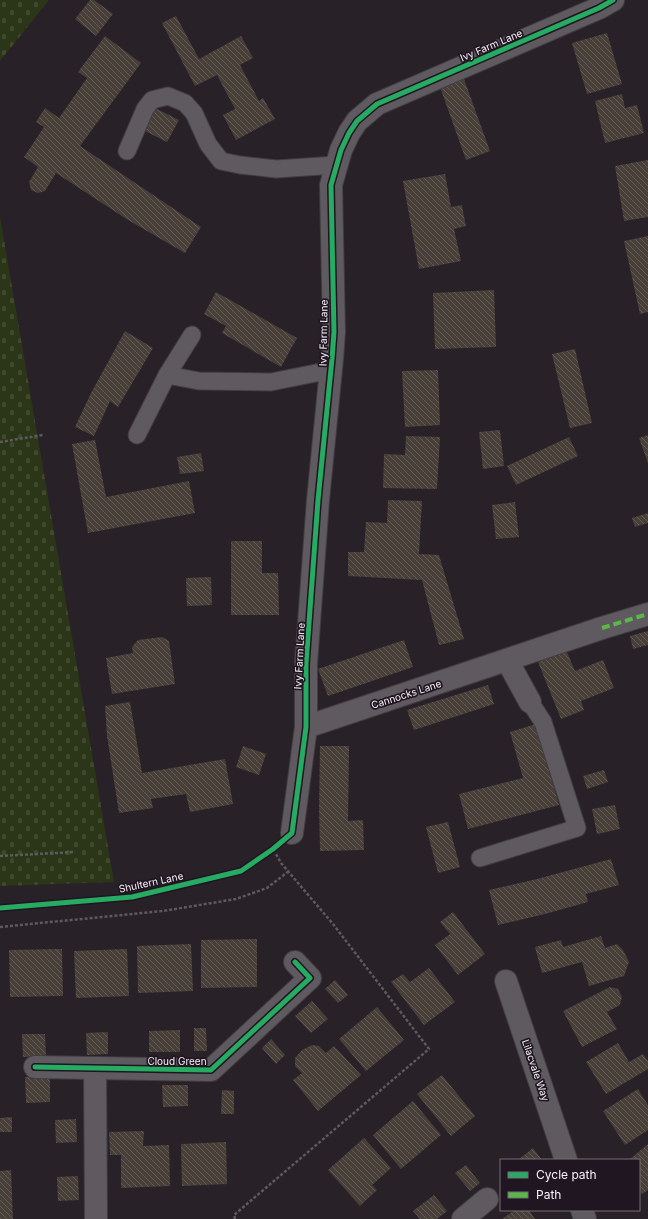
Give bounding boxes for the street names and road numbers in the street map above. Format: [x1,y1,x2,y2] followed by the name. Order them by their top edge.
[458,26,524,64] street label: Ivy Farm Lane
[316,299,330,366] street label: Ivy Farm Lane
[291,622,307,690] street label: Ivy Farm Lane
[369,677,443,711] street label: Cannocks Lane
[118,869,184,895] street label: Shultern Lane
[520,1038,552,1103] street label: Lilacvale Way
[147,1055,207,1067] street label: Cloud Green

